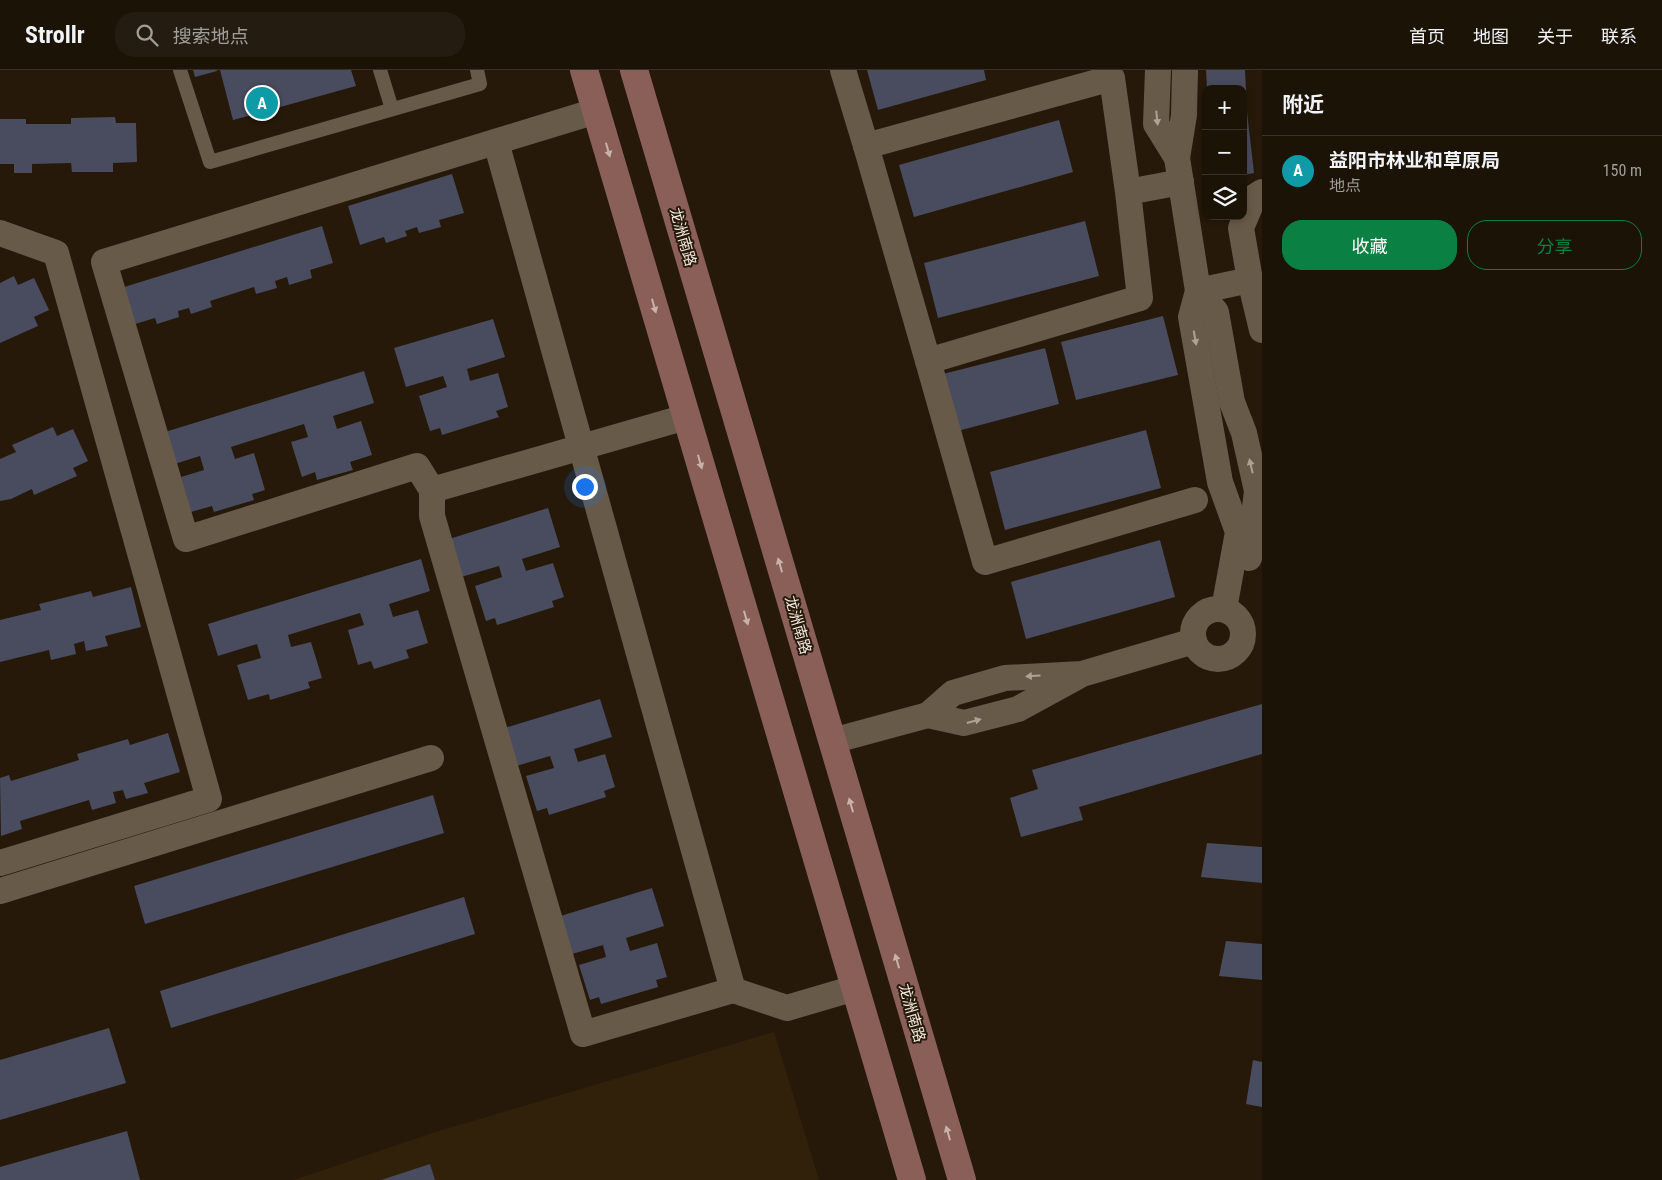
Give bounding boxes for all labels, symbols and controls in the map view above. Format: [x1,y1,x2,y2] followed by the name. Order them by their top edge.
[115,12,465,57] search box
[25,21,85,49] text: Strollr
[133,21,161,49] icon: search
[173,25,249,48] text: 搜索地点
[1409,26,1445,47] text: 首页
[1473,26,1509,47] text: 地图
[1537,26,1573,47] text: 关于
[1601,26,1637,47] text: 联系
[246,84,278,122] pin: A
[1202,85,1247,220] map controls
[1202,85,1247,130] button: +
[1282,93,1324,117] text: 附近
[1154,111,1162,127] one-way arrow
[1202,130,1247,175] button: −
[604,143,612,158] one-way arrow
[1329,149,1500,172] text: 益阳市林业和草原局
[1293,161,1303,180] text: A
[1603,161,1642,180] text: 150 m
[1202,175,1247,220] button: layers
[1329,176,1361,195] text: 地点
[666,206,700,268] street label: 龙洲南路
[1282,220,1457,270] button: 收藏
[1467,220,1642,270] button: 分享
[650,299,658,314] one-way arrow
[1191,330,1199,346] one-way arrow
[696,455,704,470] one-way arrow
[1247,459,1255,474] one-way arrow
[572,474,598,500] your location
[775,557,783,572] one-way arrow
[781,594,815,656] street label: 龙洲南路
[742,611,750,626] one-way arrow
[1025,673,1041,681] one-way arrow
[966,716,981,724] one-way arrow
[846,797,854,812] one-way arrow
[892,953,900,968] one-way arrow
[895,982,929,1044] street label: 龙洲南路
[943,1126,951,1141] one-way arrow

